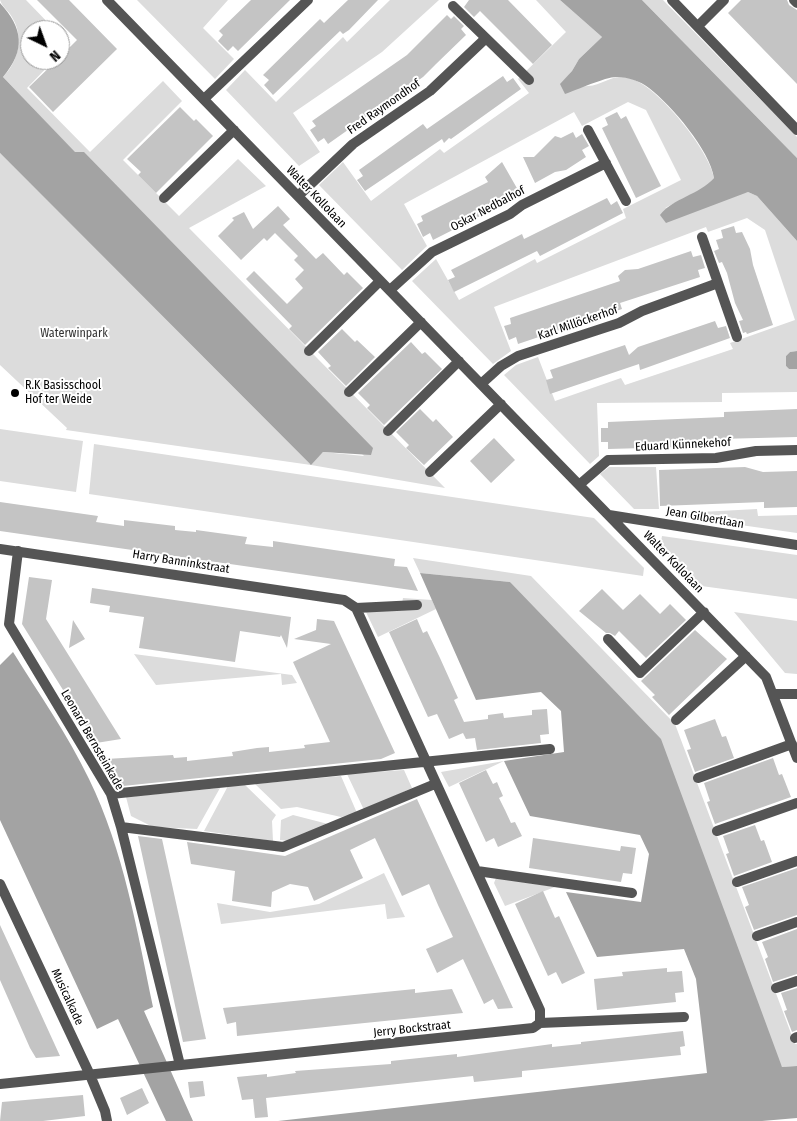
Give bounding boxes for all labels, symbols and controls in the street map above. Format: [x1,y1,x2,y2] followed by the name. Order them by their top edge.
[20,20,70,70] north arrow
[46,47,64,65] text: N
[345,76,423,138] street label: Fred Raymondhof
[283,163,349,231] street label: Walter Kollolaan
[448,183,528,235] street label: Oskar Nedbalhof
[536,303,620,343] street label: Karl Millöckerhof
[40,327,108,341] park label: Waterwinpark
[25,379,101,407] place label: R.K Basisschool Hof ter Weide
[9,387,21,399] marker: R.K Basisschool Hof ter Weide
[635,435,731,455] street label: Eduard Künnekehof
[665,504,745,532] street label: Jean Gilbertlaan
[640,528,706,596] street label: Walter Kollolaan
[131,547,231,577] street label: Harry Banninkstraat
[57,687,127,793] street label: Leonard Bernsteinkade
[48,967,86,1027] street label: Musicalkade
[373,1018,451,1040] street label: Jerry Bockstraat

